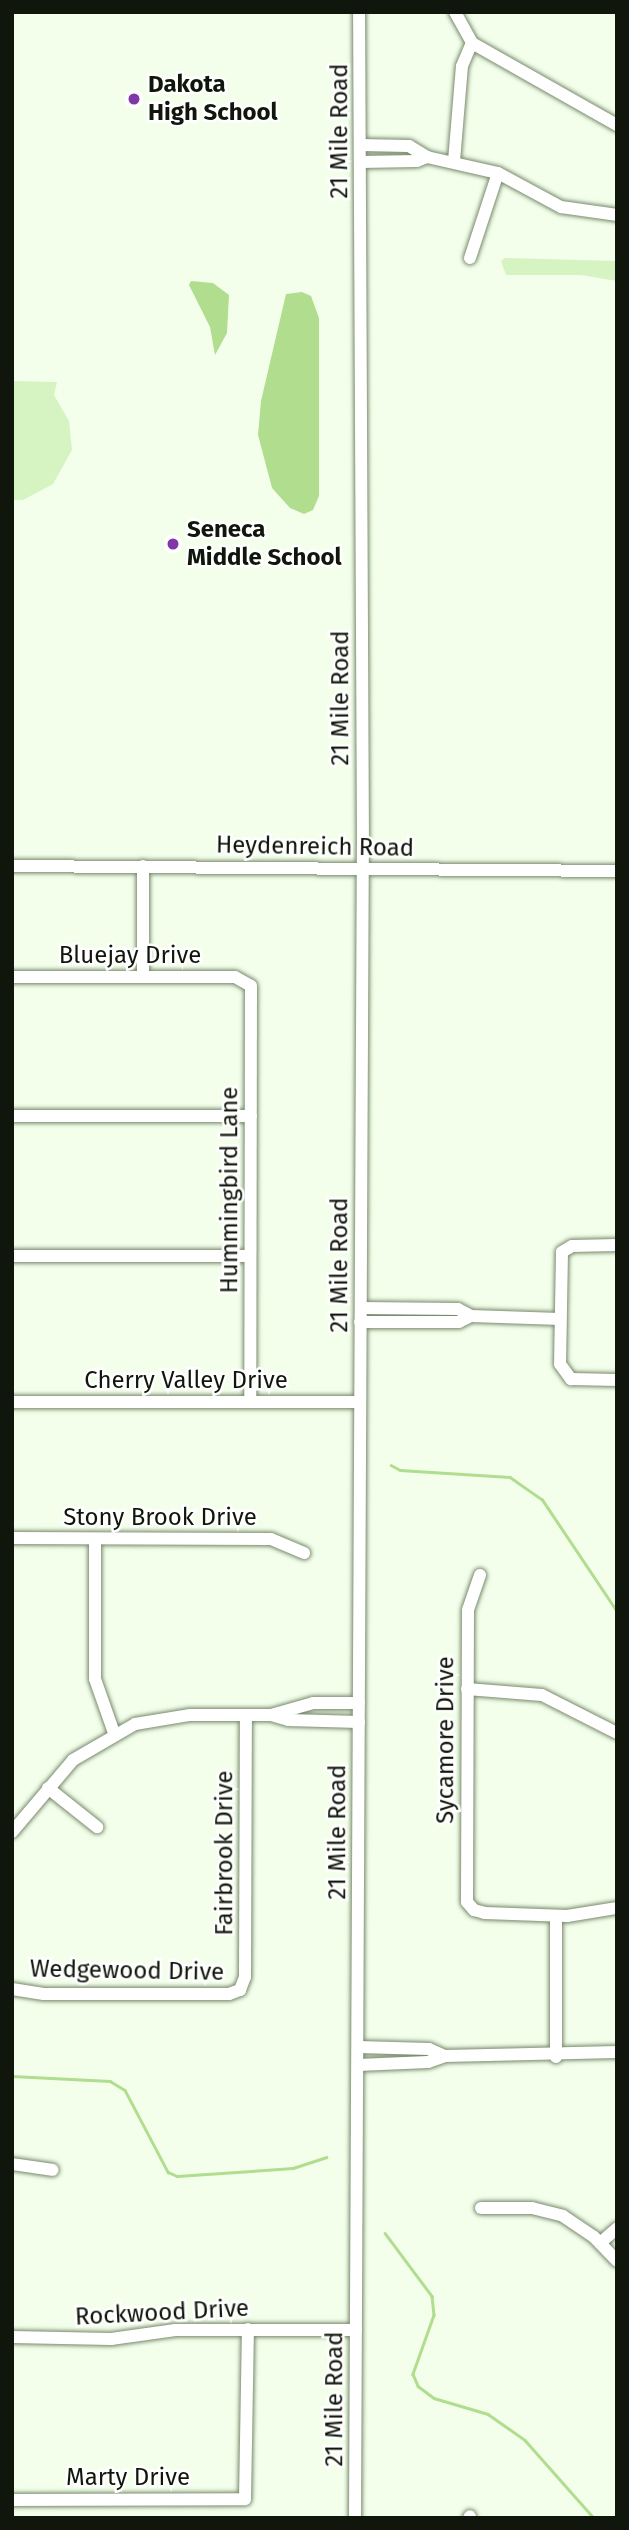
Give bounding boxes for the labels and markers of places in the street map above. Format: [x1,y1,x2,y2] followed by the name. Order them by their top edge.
[148,71,278,127] place label: Dakota High School
[126,91,142,107] marker: Dakota High School
[187,516,342,572] place label: Seneca Middle School
[165,536,181,552] marker: Seneca Middle School

